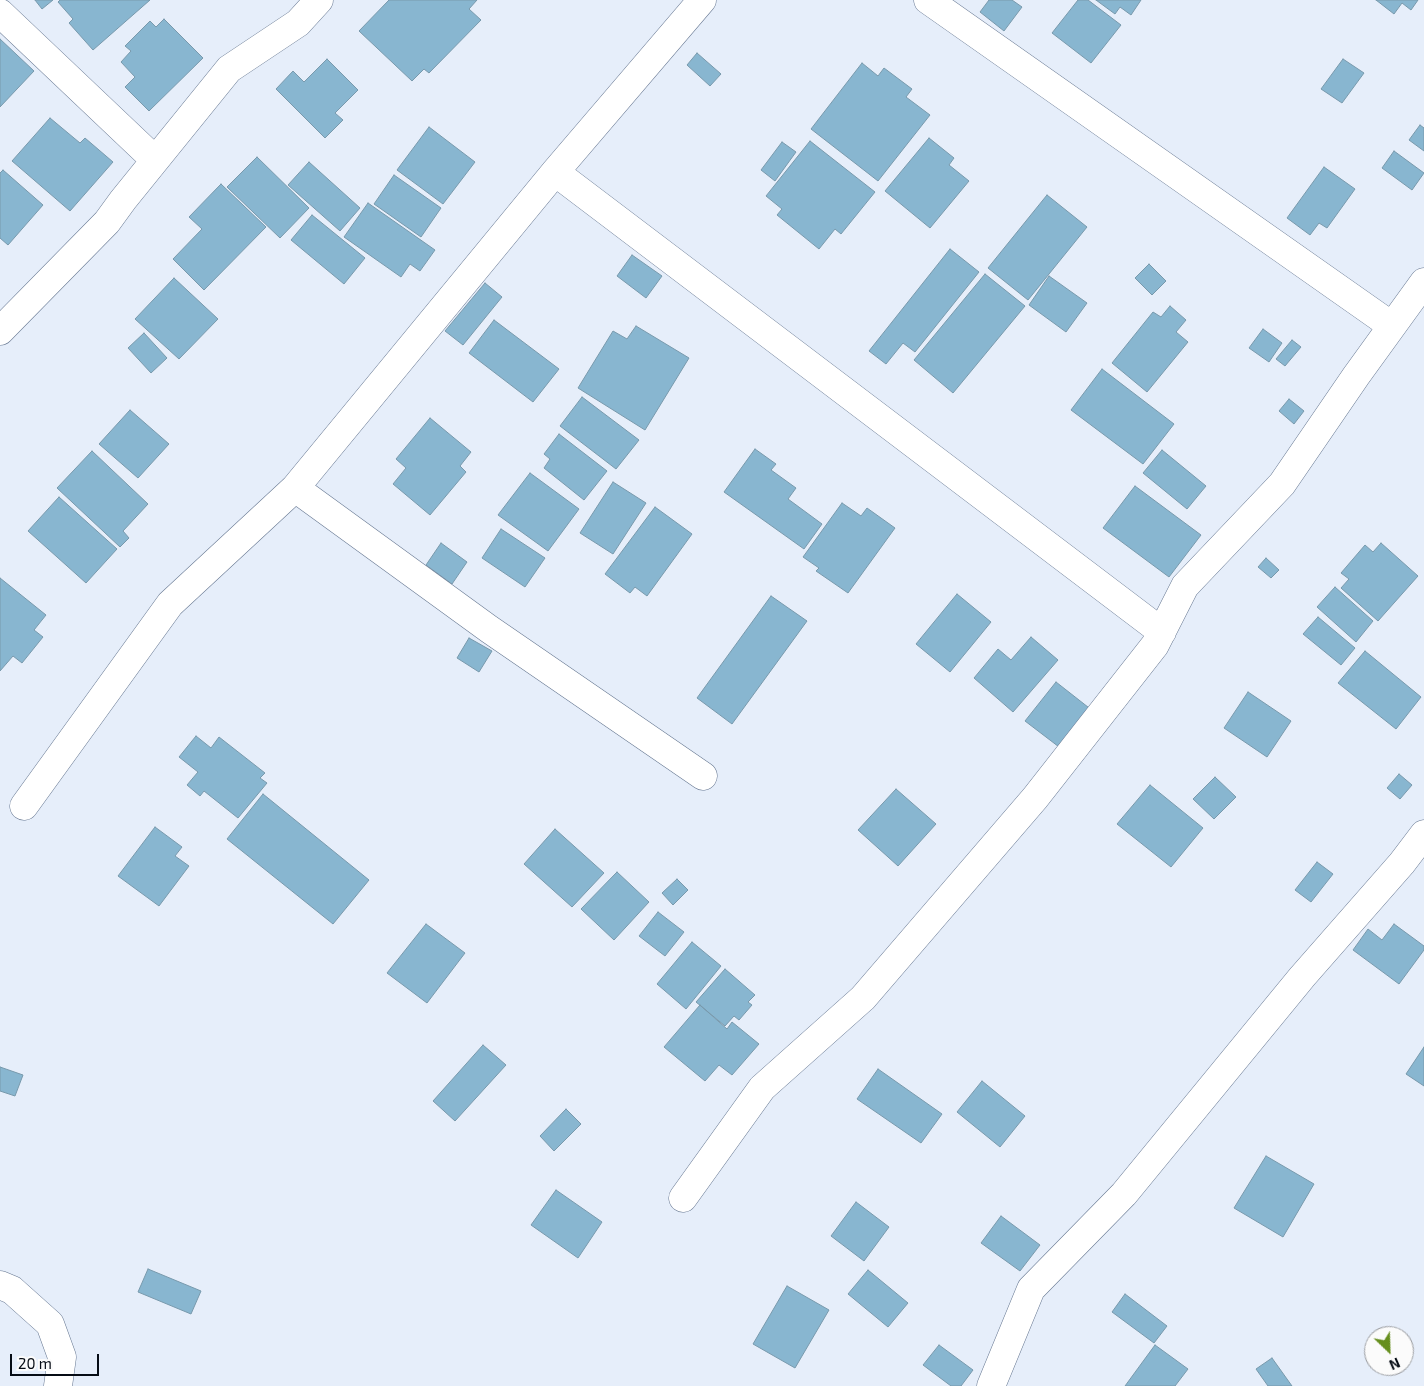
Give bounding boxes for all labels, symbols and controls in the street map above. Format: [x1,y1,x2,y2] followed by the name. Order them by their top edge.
[1364,1326,1414,1376] north arrow
[12,1344,101,1376] scale bar
[18,1354,52,1372] text: 20 m
[1387,1354,1403,1374] text: N

